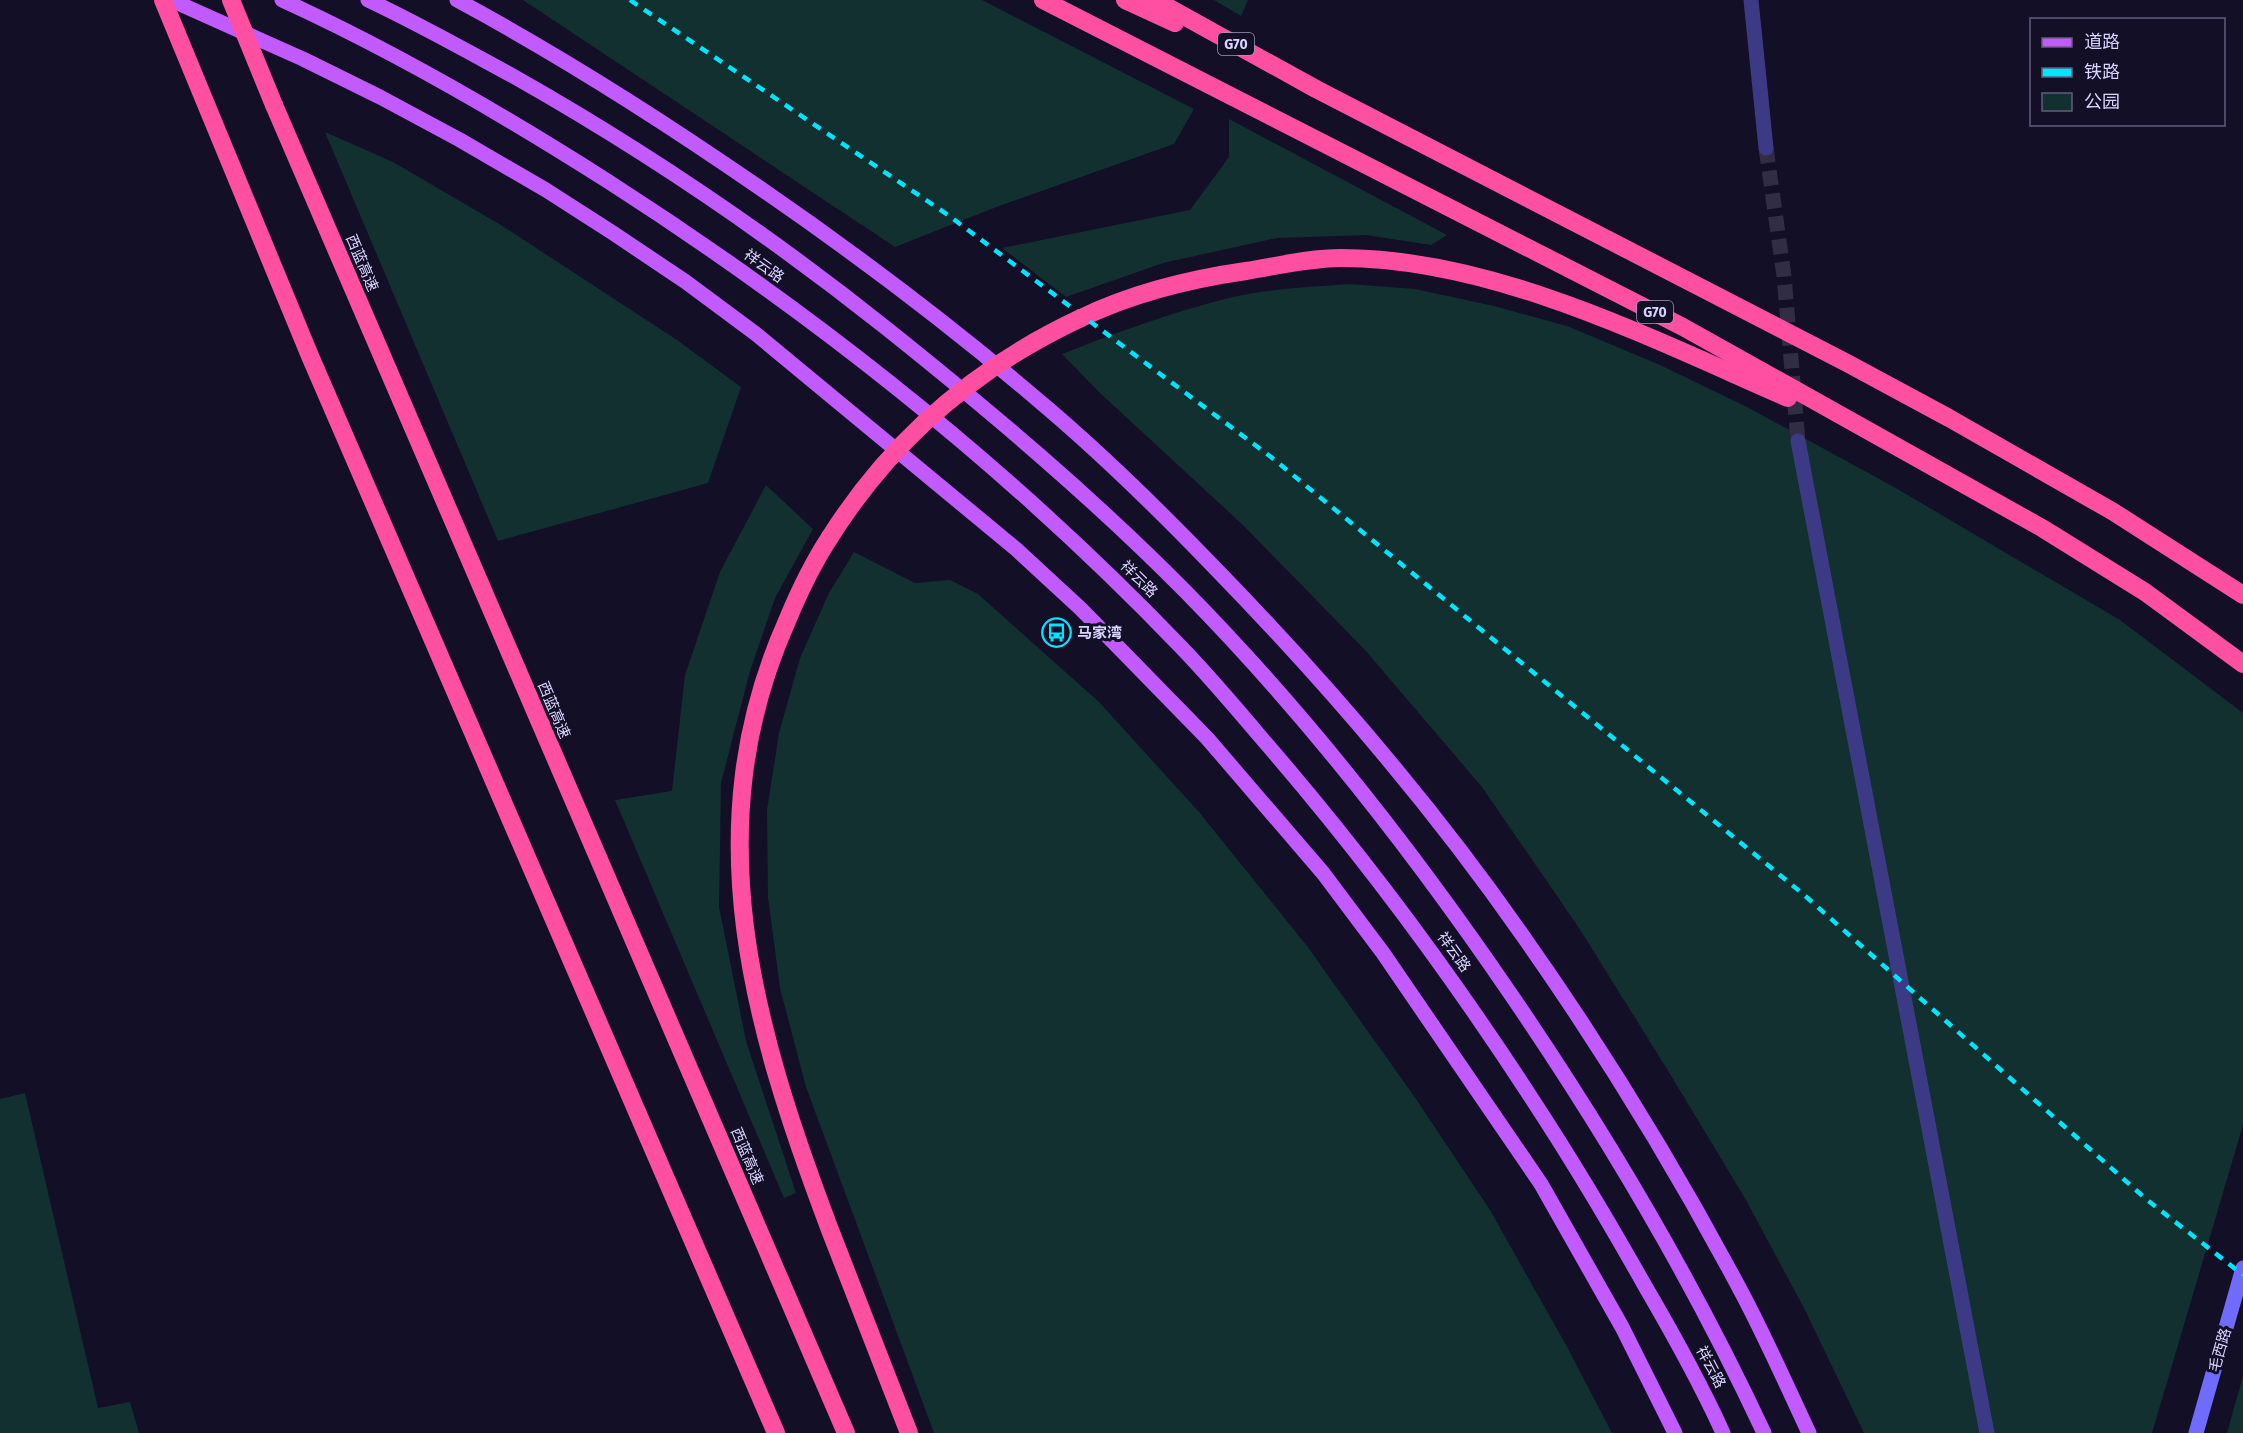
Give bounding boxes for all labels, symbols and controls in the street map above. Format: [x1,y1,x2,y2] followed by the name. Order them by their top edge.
[2030,18,2225,126] legend
[2084,31,2120,53] text: 道路
[1218,33,1254,55] road number: G70
[2084,61,2120,83] text: 铁路
[2084,91,2120,113] text: 公园
[342,232,382,294] street label: 西蓝高速
[741,245,787,287] street label: 祥云路
[1637,301,1673,323] road number: G70
[1117,557,1161,601] street label: 祥云路
[1040,617,1072,649] bus stop icon: 马家湾
[1077,624,1122,642] place label: 马家湾
[534,679,574,741] street label: 西蓝高速
[1433,929,1475,975] street label: 祥云路
[727,1125,767,1187] street label: 西蓝高速
[2205,1326,2235,1374] street label: 毛西路
[1692,1343,1730,1391] street label: 祥云路

